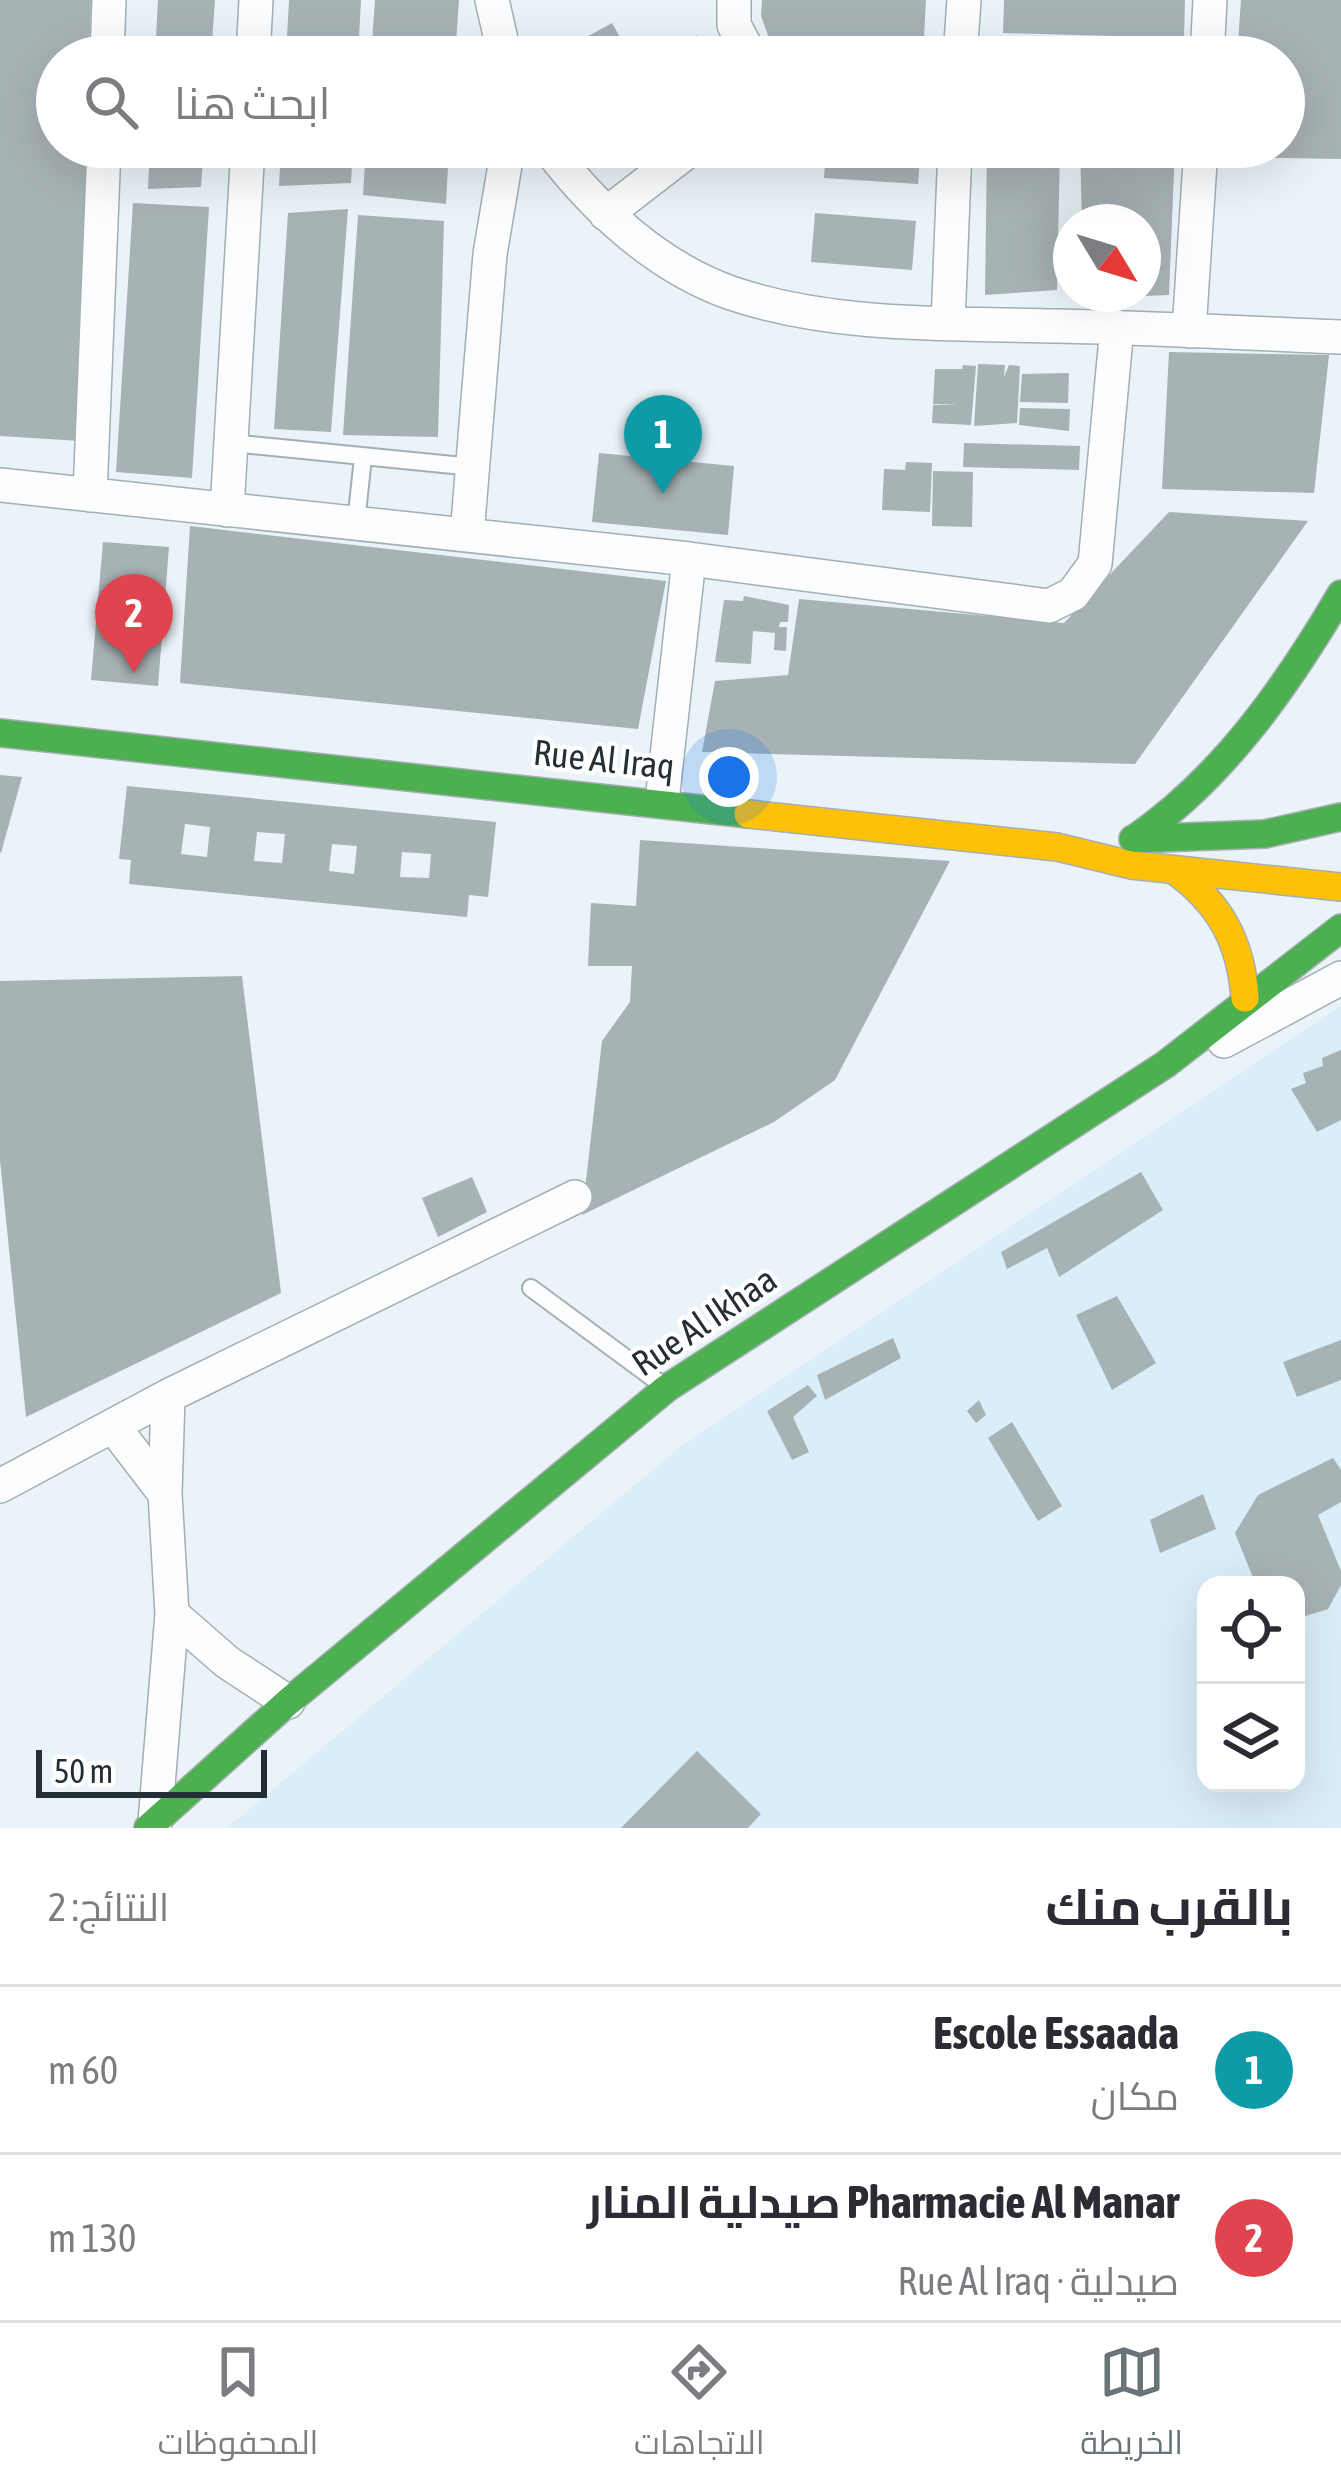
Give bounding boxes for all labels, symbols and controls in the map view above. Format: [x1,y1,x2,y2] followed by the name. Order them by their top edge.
[36,36,1305,168] search box
[78,69,144,135] icon: search
[174,77,331,129] text: ابحث هنا
[1053,204,1161,312] north arrow
[624,395,702,494] pin: 1
[95,574,173,673] pin: 2
[531,731,677,787] street label: Rue Al Iraq
[699,747,759,807] your location
[624,1258,784,1384] street label: Rue Al Ikhaa
[1197,1576,1305,1792] map controls
[1197,1576,1305,1684] button: locate
[1197,1684,1305,1792] button: layers
[36,1744,267,1797] scale bar
[54,1752,113,1790] text: 50 m
[1045,1877,1293,1936] text: بالقرب منك
[48,1885,169,1929] text: النتائج: 2
[933,2007,1179,2059] text: Escole Essaada
[48,2048,118,2092] text: 60 m
[1245,2048,1263,2092] text: 1
[1091,2074,1179,2118] text: مكان
[587,2176,1179,2228] text: Pharmacie Al Manar صيدلية المنار
[48,2216,136,2260] text: 130 m
[1245,2216,1263,2260] text: 2
[897,2259,1179,2303] text: صيدلية · Rue Al Iraq
[158,2339,318,2473] tab: المحفوظات
[634,2339,765,2473] tab: الاتجاهات
[1080,2339,1183,2473] tab: الخريطة

